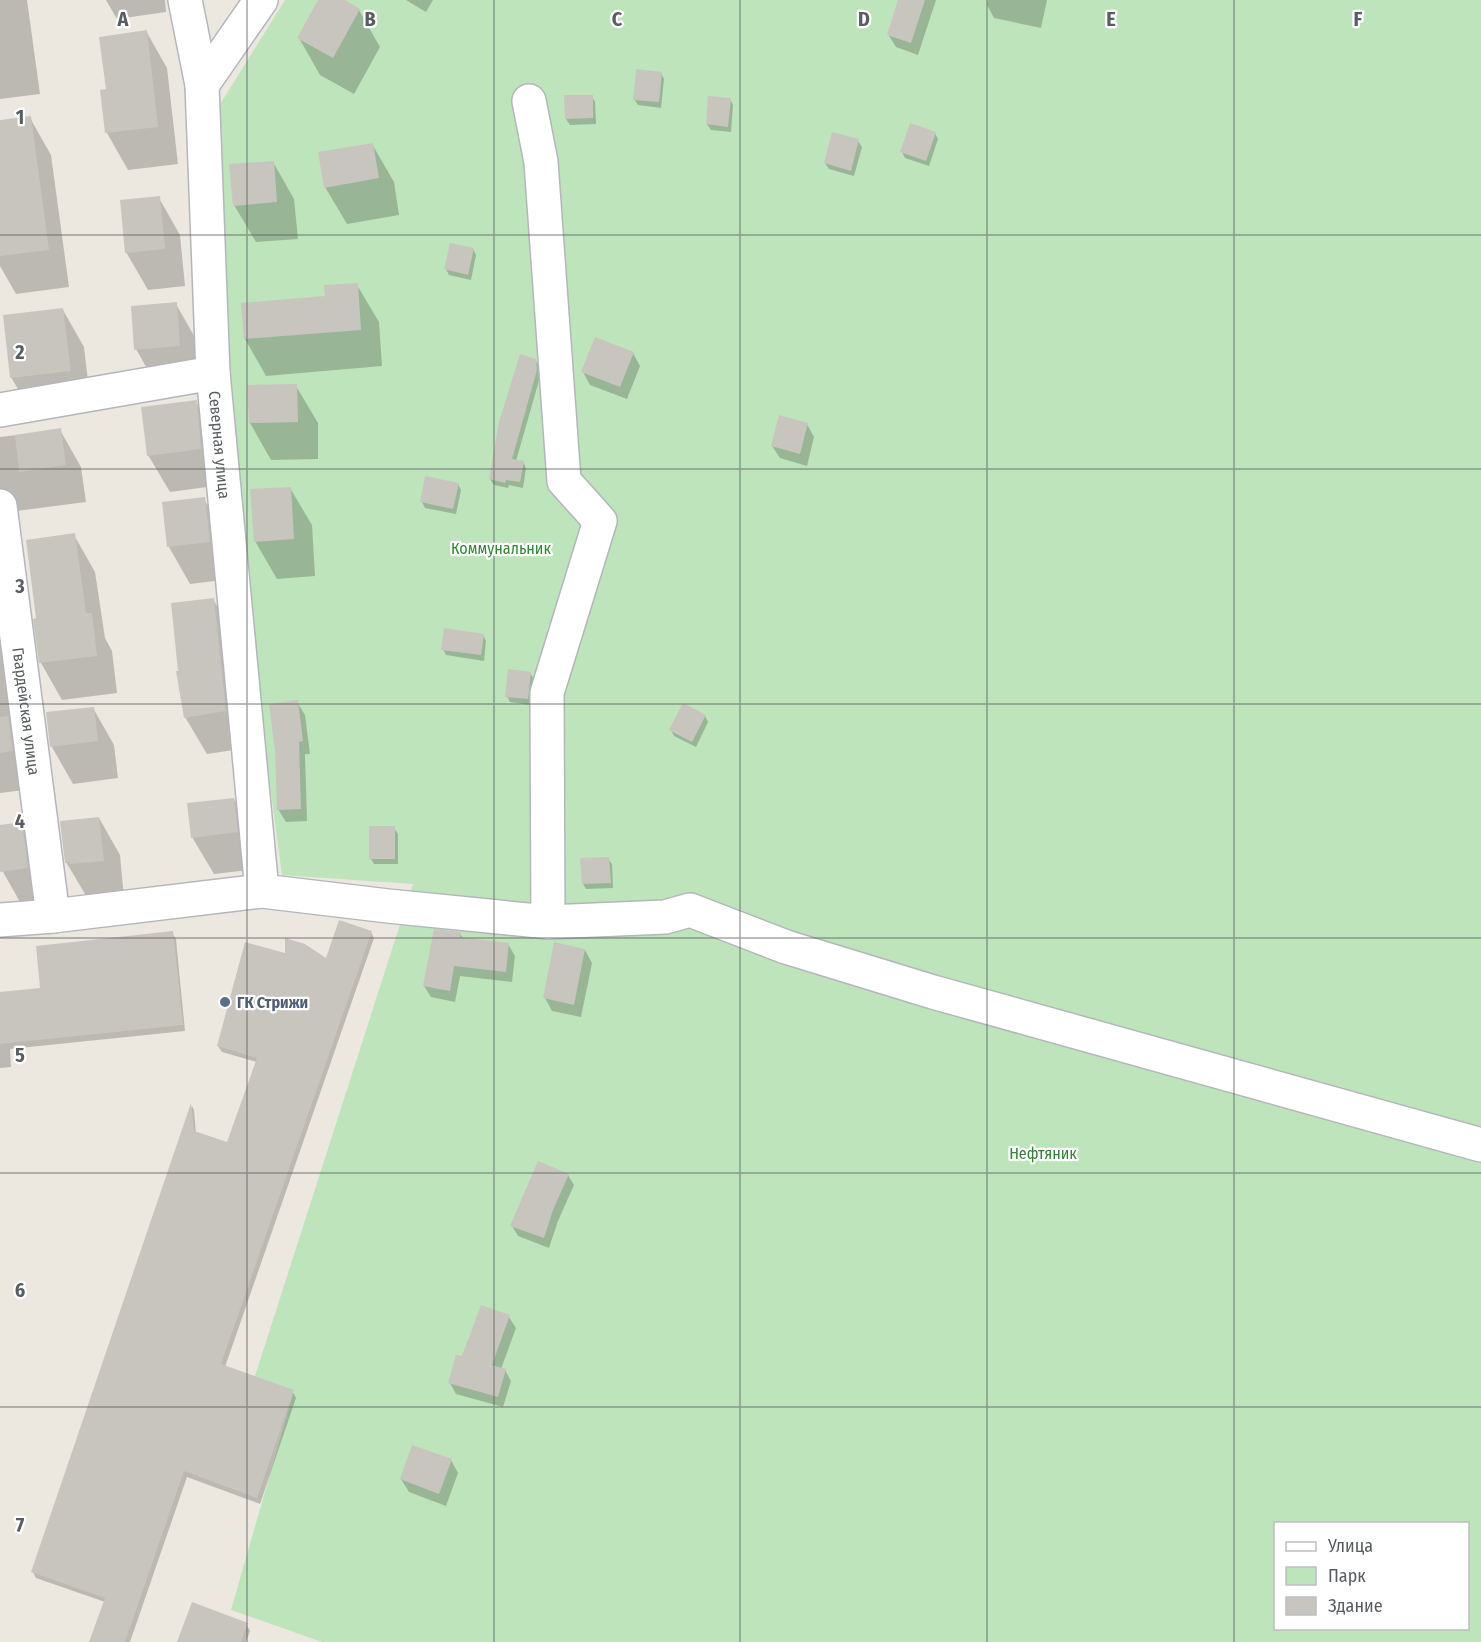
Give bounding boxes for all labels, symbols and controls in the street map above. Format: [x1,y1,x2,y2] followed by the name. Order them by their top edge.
[117,7,130,31] text: A
[364,7,376,31] text: B
[612,7,623,31] text: C
[858,7,870,31] text: D
[1106,7,1116,31] text: E
[1354,7,1363,31] text: F
[16,105,24,129] text: 1
[14,340,25,364] text: 2
[205,390,234,500] street label: Северная улица
[451,539,551,558] park label: Коммунальник
[14,574,25,598] text: 3
[9,646,44,776] street label: Гвардейская улица
[15,809,25,833] text: 4
[237,993,308,1012] place label: ГК Стрижи
[218,995,232,1009] marker: ГК Стрижи
[15,1043,25,1067] text: 5
[1009,1144,1077,1163] park label: Нефтяник
[15,1278,25,1302] text: 6
[16,1513,25,1537] text: 7
[1274,1522,1469,1630] legend
[1327,1535,1373,1557] text: Улица
[1328,1565,1366,1587] text: Парк
[1328,1595,1383,1617] text: Здание

